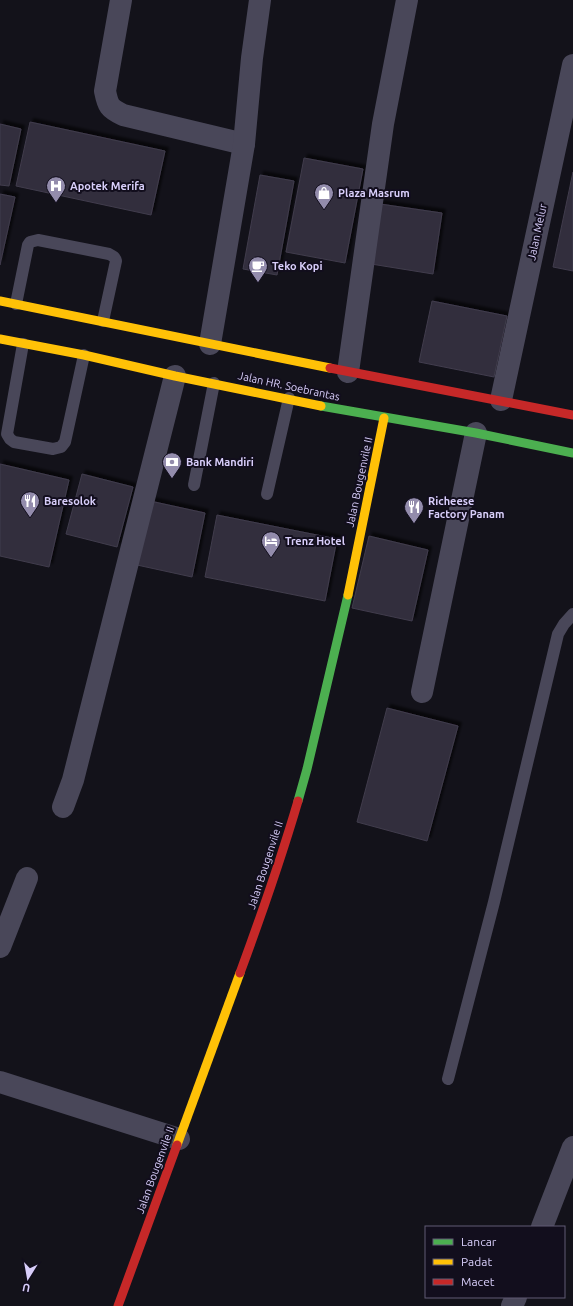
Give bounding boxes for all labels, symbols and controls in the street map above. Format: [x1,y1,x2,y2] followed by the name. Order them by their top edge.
[45,175,67,203] hospital icon: Apotek Merifa
[70,180,145,192] place label: Apotek Merifa
[313,182,335,210] shop icon: Plaza Masrum
[338,187,410,199] place label: Plaza Masrum
[525,202,549,261] street label: Jalan Melur
[247,255,269,283] cafe icon: Teko Kopi
[272,260,322,272] place label: Teko Kopi
[237,369,341,403] street label: Jalan HR. Soebrantas
[344,436,374,528] street label: Jalan Bougenvile II
[161,451,183,479] bank icon: Bank Mandiri
[186,456,254,468] place label: Bank Mandiri
[19,490,41,518] restaurant icon: Baresolok
[44,495,97,507] place label: Baresolok
[428,495,504,520] place label: Richeese Factory Panam
[403,496,425,524] restaurant icon: Richeese Factory Panam
[260,530,282,558] hotel icon: Trenz Hotel
[285,535,346,547] place label: Trenz Hotel
[245,819,285,911] street label: Jalan Bougenvile II
[134,1125,176,1215] street label: Jalan Bougenvile II
[425,1226,565,1298] legend
[461,1235,497,1248] text: Lancar
[461,1255,492,1268] text: Padat
[8,1258,48,1298] north arrow
[461,1275,495,1288] text: Macet
[21,1281,31,1294] text: U

